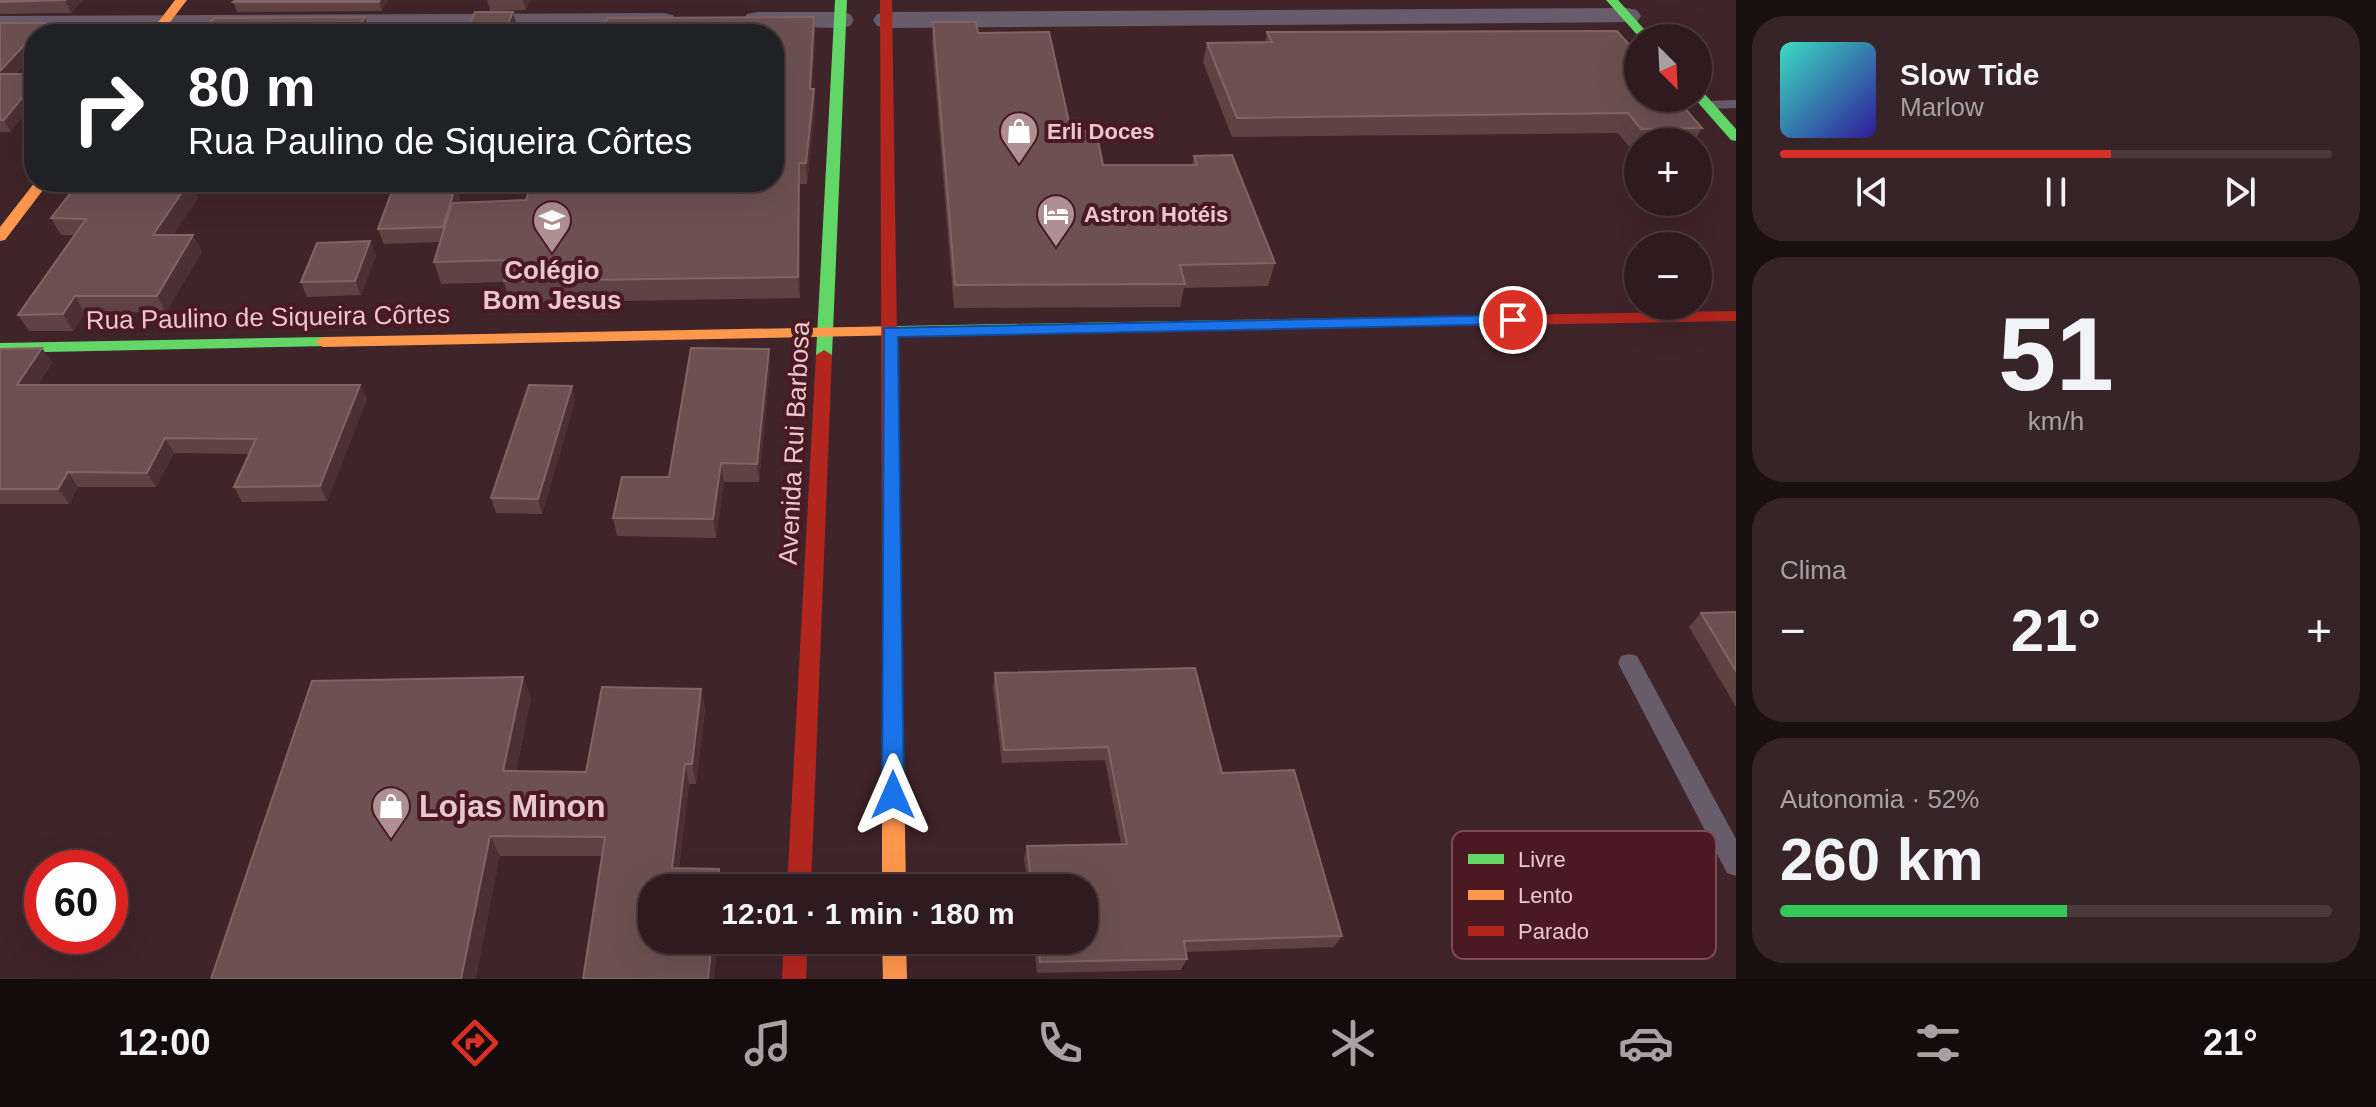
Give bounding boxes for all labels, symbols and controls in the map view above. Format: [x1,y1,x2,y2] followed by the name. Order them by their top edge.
[1624,24,1712,112] north arrow
[1624,24,1712,320] map controls
[188,55,316,118] text: 80 m
[56,56,160,160] icon: right
[1900,58,2039,91] text: Slow Tide
[1900,92,1984,122] text: Marlow
[998,110,1040,165] shop icon: Erli Doces
[1047,119,1155,144] place label: Erli Doces
[188,121,692,162] text: Rua Paulino de Siqueira Côrtes
[1624,128,1712,216] button: +
[1850,170,1894,214] icon: previous
[2034,170,2078,214] icon: pause
[2218,170,2262,214] icon: next
[1035,193,1077,248] hotel icon: Astron Hotéis
[531,199,573,254] school or university icon: Colégio Bom Jesus
[1084,202,1228,227] place label: Astron Hotéis
[1624,232,1712,320] button: −
[483,255,621,315] place label: Colégio Bom Jesus
[1479,286,1547,354] pin
[1998,296,2114,412] text: 51
[1491,298,1535,342] icon: arrive
[86,299,450,335] street label: Rua Paulino de Siqueira Côrtes
[773,320,815,566] street label: Avenida Rui Barbosa
[2028,406,2084,436] text: km/h
[1780,555,1846,585] text: Clima
[2011,597,2101,664] text: 21°
[1780,606,1806,655] text: −
[2306,606,2332,655] text: +
[851,753,935,837] position arrow
[1780,784,1979,814] text: Autonomia · 52%
[370,785,412,840] shop icon: Lojas Minon
[419,788,606,824] place label: Lojas Minon
[1780,826,1984,893] text: 260 km
[1452,831,1716,959] legend
[1518,847,1566,872] text: Livre
[24,850,128,954] speed limit sign: 60
[1518,883,1573,908] text: Lento
[721,897,1015,930] text: 12:01 · 1 min · 180 m
[1518,919,1589,944] text: Parado
[447,1015,503,1071] icon: directions
[740,1015,796,1071] icon: music
[1032,1015,1088,1071] icon: phone
[1325,1015,1381,1071] icon: climate
[1618,1015,1674,1071] icon: car
[1910,1015,1966,1071] icon: filters
[118,1022,210,1063] text: 12:00
[2203,1022,2258,1063] text: 21°

